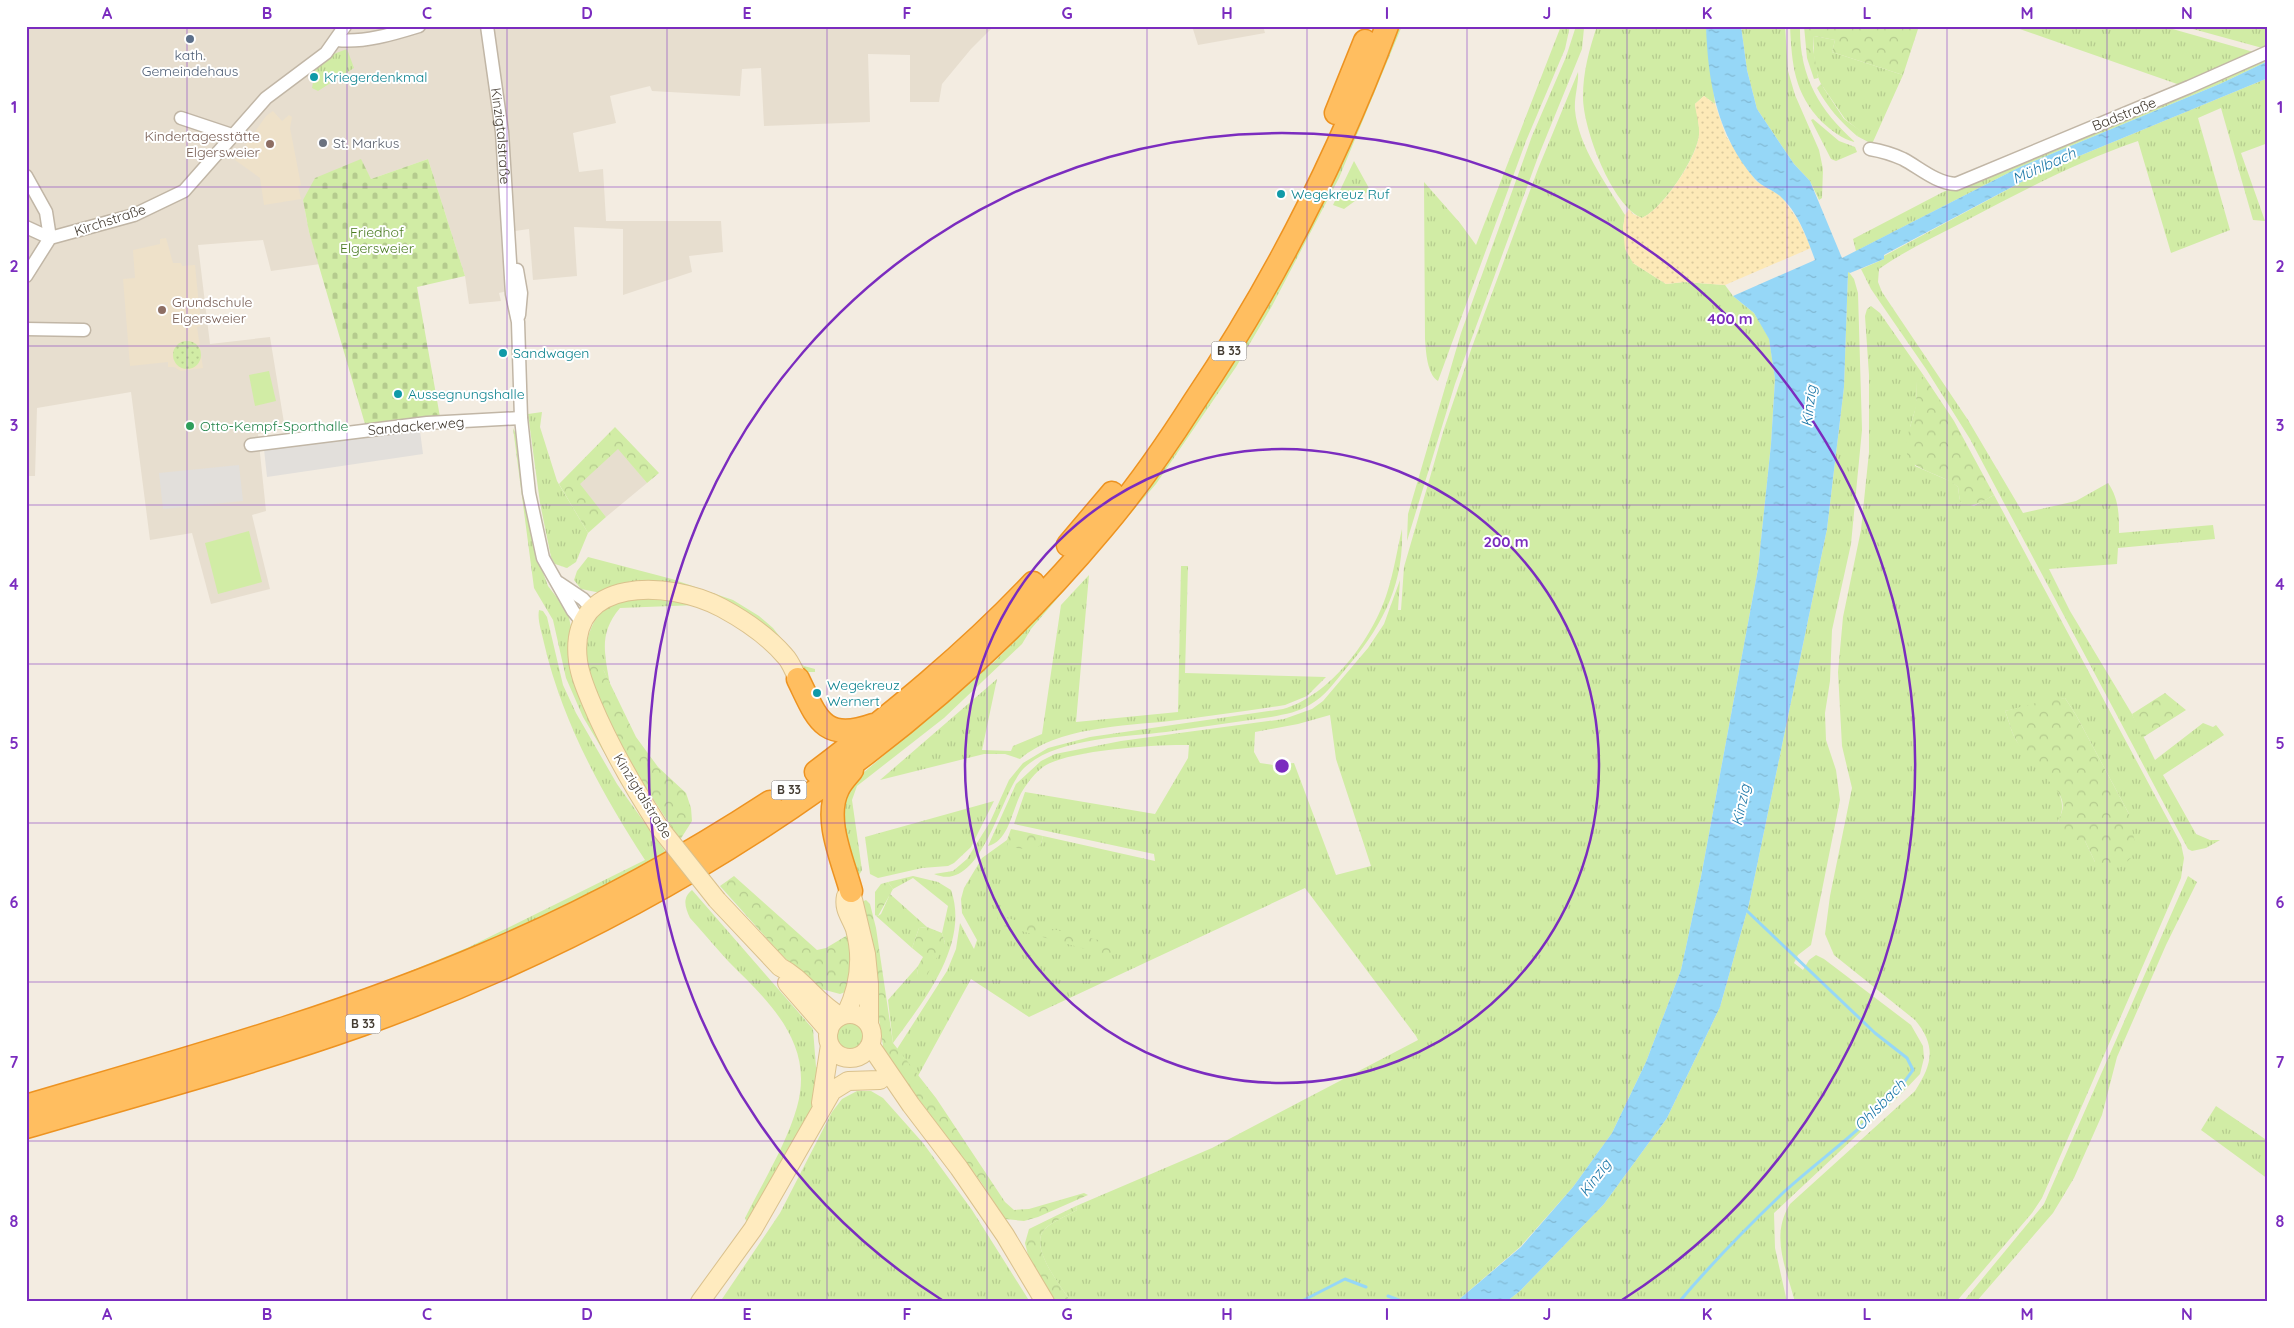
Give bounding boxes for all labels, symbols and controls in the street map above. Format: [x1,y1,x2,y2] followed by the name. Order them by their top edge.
[102,3,113,23] text: A
[262,3,272,23] text: B
[422,3,432,23] text: C
[581,3,593,23] text: D
[742,3,752,23] text: E
[903,3,912,23] text: F
[1061,3,1073,23] text: G
[1221,3,1233,23] text: H
[1385,3,1389,23] text: I
[1543,3,1551,23] text: J
[1702,3,1712,23] text: K
[1863,3,1872,23] text: L
[2020,3,2034,23] text: M
[2181,3,2193,23] text: N
[184,33,196,45] marker: kath. Gemeindehaus
[142,46,238,80] place label: kath. Gemeindehaus
[324,68,427,86] place label: Kriegerdenkmal
[308,71,320,83] marker: Kriegerdenkmal
[487,87,514,185] street label: Kinzigtalstraße
[2089,93,2159,135] street label: Badstraße
[11,97,17,117] text: 1
[2277,97,2283,117] text: 1
[144,127,261,161] place label: Kindertagesstätte Elgersweier
[333,134,399,152] place label: St. Markus
[317,137,329,149] marker: St. Markus
[264,138,276,150] marker: Kindertagesstätte Elgersweier
[2009,143,2079,188] water label: Mühlbach
[1291,185,1390,203] place label: Wegekreuz Ruf
[1275,188,1287,200] marker: Wegekreuz Ruf
[72,200,148,240] street label: Kirchstraße
[340,223,415,257] park label: Friedhof Elgersweier
[9,256,19,276] text: 2
[2275,256,2285,276] text: 2
[172,293,252,327] place label: Grundschule Elgersweier
[156,304,168,316] marker: Grundschule Elgersweier
[1707,309,1753,328] text: 400 m
[1212,342,1246,361] road number: B 33
[513,344,589,362] place label: Sandwagen
[497,347,509,359] marker: Sandwagen
[1797,382,1821,428] water label: Kinzig
[408,385,525,403] place label: Aussegnungshalle
[392,388,404,400] marker: Aussegnungshalle
[367,413,465,439] street label: Sandackerweg
[10,415,18,435] text: 3
[2276,415,2284,435] text: 3
[200,417,349,435] place label: Otto-Kempf-Sporthalle
[184,420,196,432] marker: Otto-Kempf-Sporthalle
[1484,532,1529,551] text: 200 m
[9,574,19,594] text: 4
[2275,574,2285,594] text: 4
[827,676,900,710] place label: Wegekreuz Wernert
[811,687,823,699] marker: Wegekreuz Wernert
[9,733,19,753] text: 5
[2275,733,2285,753] text: 5
[610,750,676,842] street label: Kinzigtalstraße
[1273,757,1291,775] centre of rings
[772,780,806,800] road number: B 33
[1727,781,1754,827] water label: Kinzig
[10,892,19,912] text: 6
[2276,892,2285,912] text: 6
[346,1014,380,1034] road number: B 33
[10,1052,19,1072] text: 7
[2276,1052,2285,1072] text: 7
[1850,1075,1910,1134] water label: Ohlsbach
[1574,1154,1616,1200] water label: Kinzig
[10,1211,19,1231] text: 8
[2276,1211,2285,1231] text: 8
[102,1304,113,1324] text: A
[262,1304,272,1324] text: B
[422,1304,432,1324] text: C
[581,1304,593,1324] text: D
[742,1304,752,1324] text: E
[903,1304,912,1324] text: F
[1061,1304,1073,1324] text: G
[1221,1304,1233,1324] text: H
[1385,1304,1389,1324] text: I
[1543,1304,1551,1324] text: J
[1702,1304,1712,1324] text: K
[1863,1304,1872,1324] text: L
[2020,1304,2034,1324] text: M
[2181,1304,2193,1324] text: N

